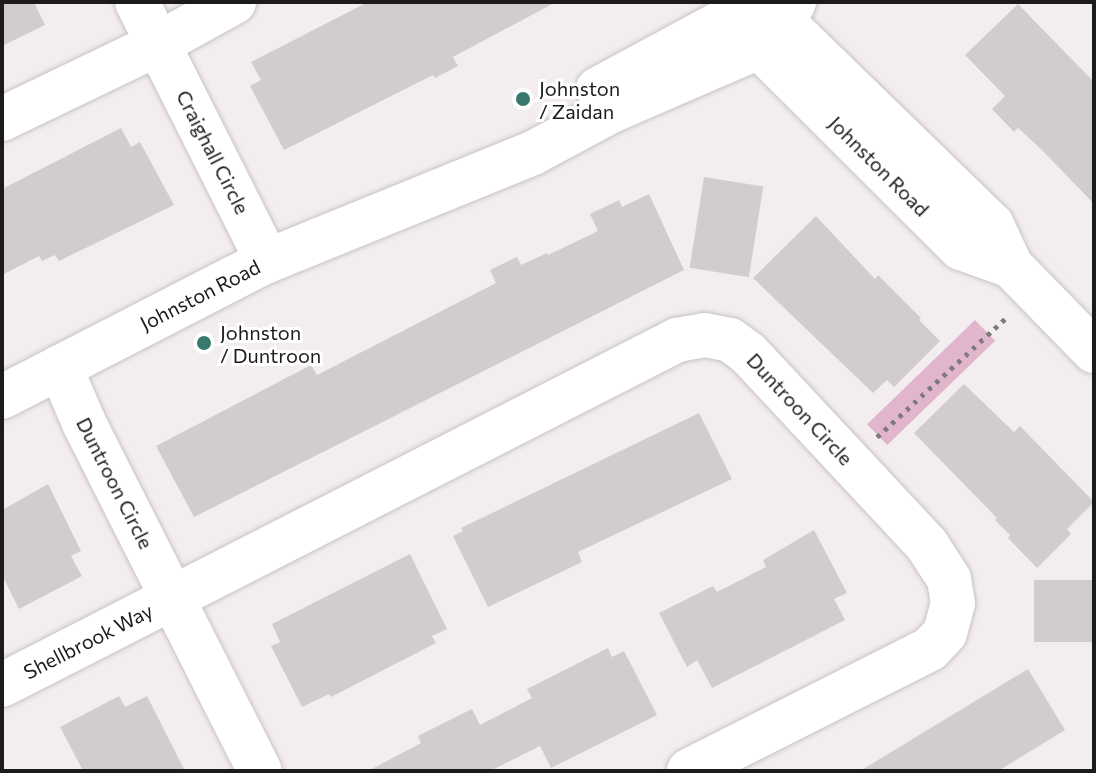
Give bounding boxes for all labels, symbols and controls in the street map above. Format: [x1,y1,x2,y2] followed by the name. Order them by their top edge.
[539,76,620,123] place label: Johnston / Zaidan
[171,86,255,218] street label: Craighall Circle
[514,90,532,108] marker: Johnston / Zaidan
[824,111,934,221] street label: Johnston Road
[136,254,264,336] street label: Johnston Road
[220,320,321,367] place label: Johnston / Duntroon
[195,334,213,352] marker: Johnston / Duntroon
[742,348,858,470] street label: Duntroon Circle
[72,413,158,553] street label: Duntroon Circle
[19,598,157,684] street label: Shellbrook Way

